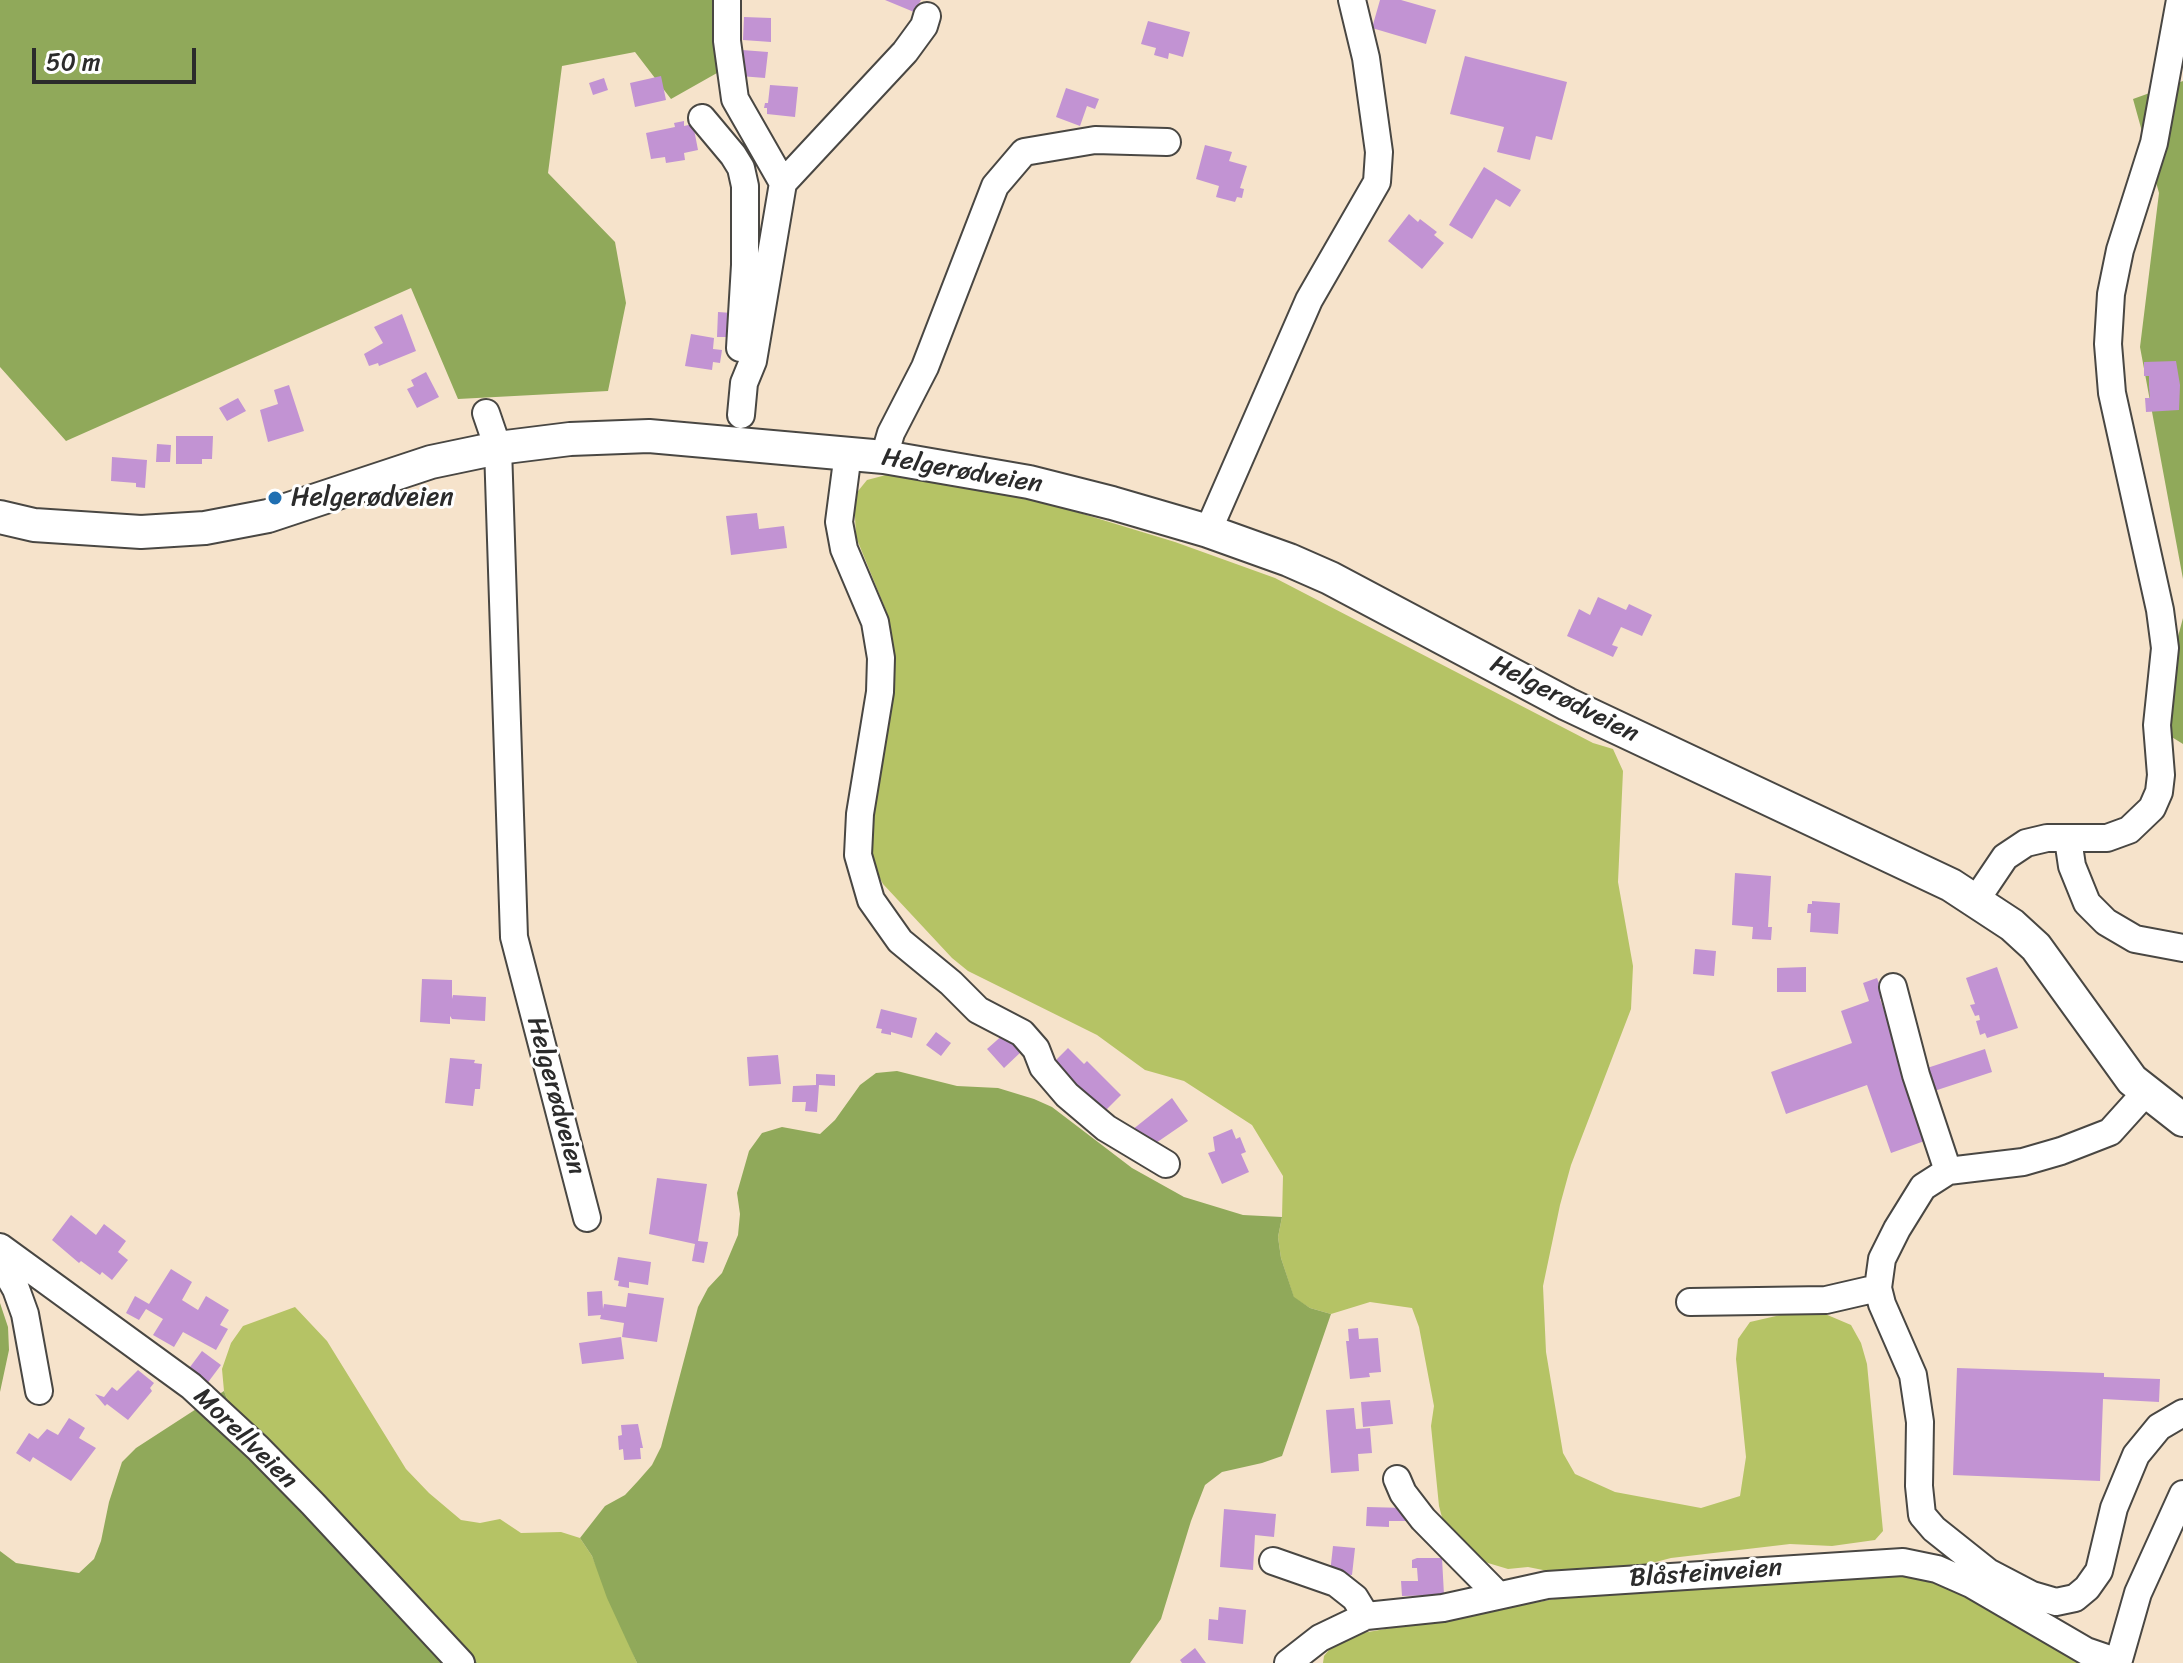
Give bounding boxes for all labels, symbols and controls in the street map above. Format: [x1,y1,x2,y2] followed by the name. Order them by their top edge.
[36,32,200,82] scale bar
[46,41,101,83] text: 50 m
[879,443,1045,501] street label: Helgerødveien
[291,482,454,514] place label: Helgerødveien
[266,489,284,507] marker: Helgerødveien
[1485,649,1643,751] street label: Helgerødveien
[519,1013,591,1179] street label: Helgerødveien
[187,1382,303,1496] street label: Morellveien
[1629,1553,1783,1595] street label: Blåsteinveien

